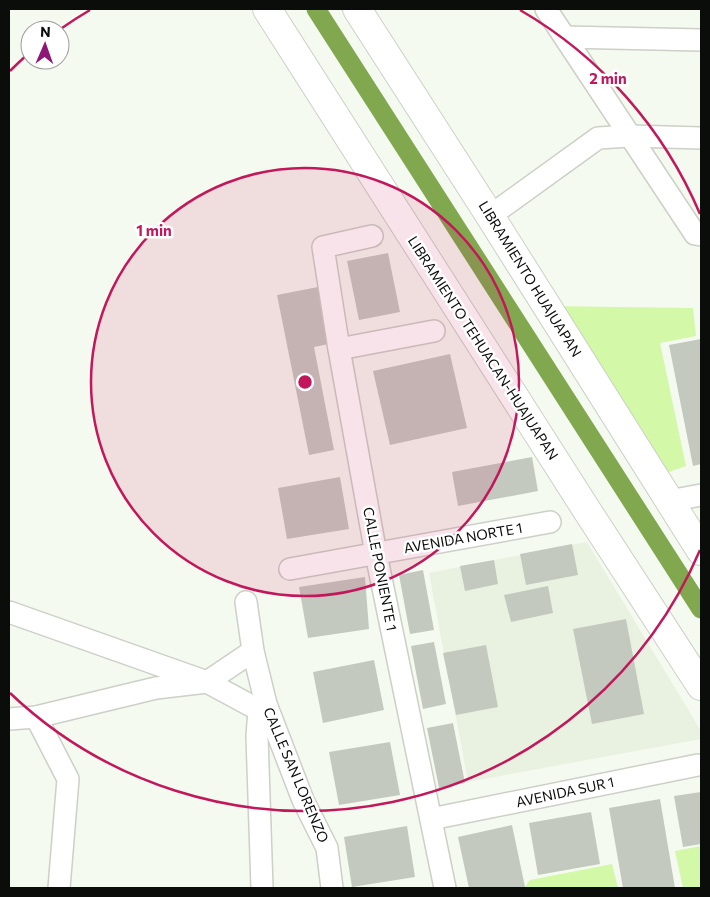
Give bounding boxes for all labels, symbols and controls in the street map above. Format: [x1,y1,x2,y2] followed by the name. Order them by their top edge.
[20,20,70,70] north arrow
[40,23,51,40] text: N
[589,69,627,87] text: 2 min
[475,198,585,360] street label: LIBRAMIENTO HUAJUAPAN
[136,221,172,239] text: 1 min
[405,233,562,463] street label: LIBRAMIENTO TEHUACAN-HUAJUAPAN
[296,373,314,391] centre of rings
[360,506,401,632] street label: CALLE PONIENTE 1
[402,519,524,556] street label: AVENIDA NORTE 1
[260,705,333,845] street label: CALLE SAN LORENZO
[514,773,615,810] street label: AVENIDA SUR 1

